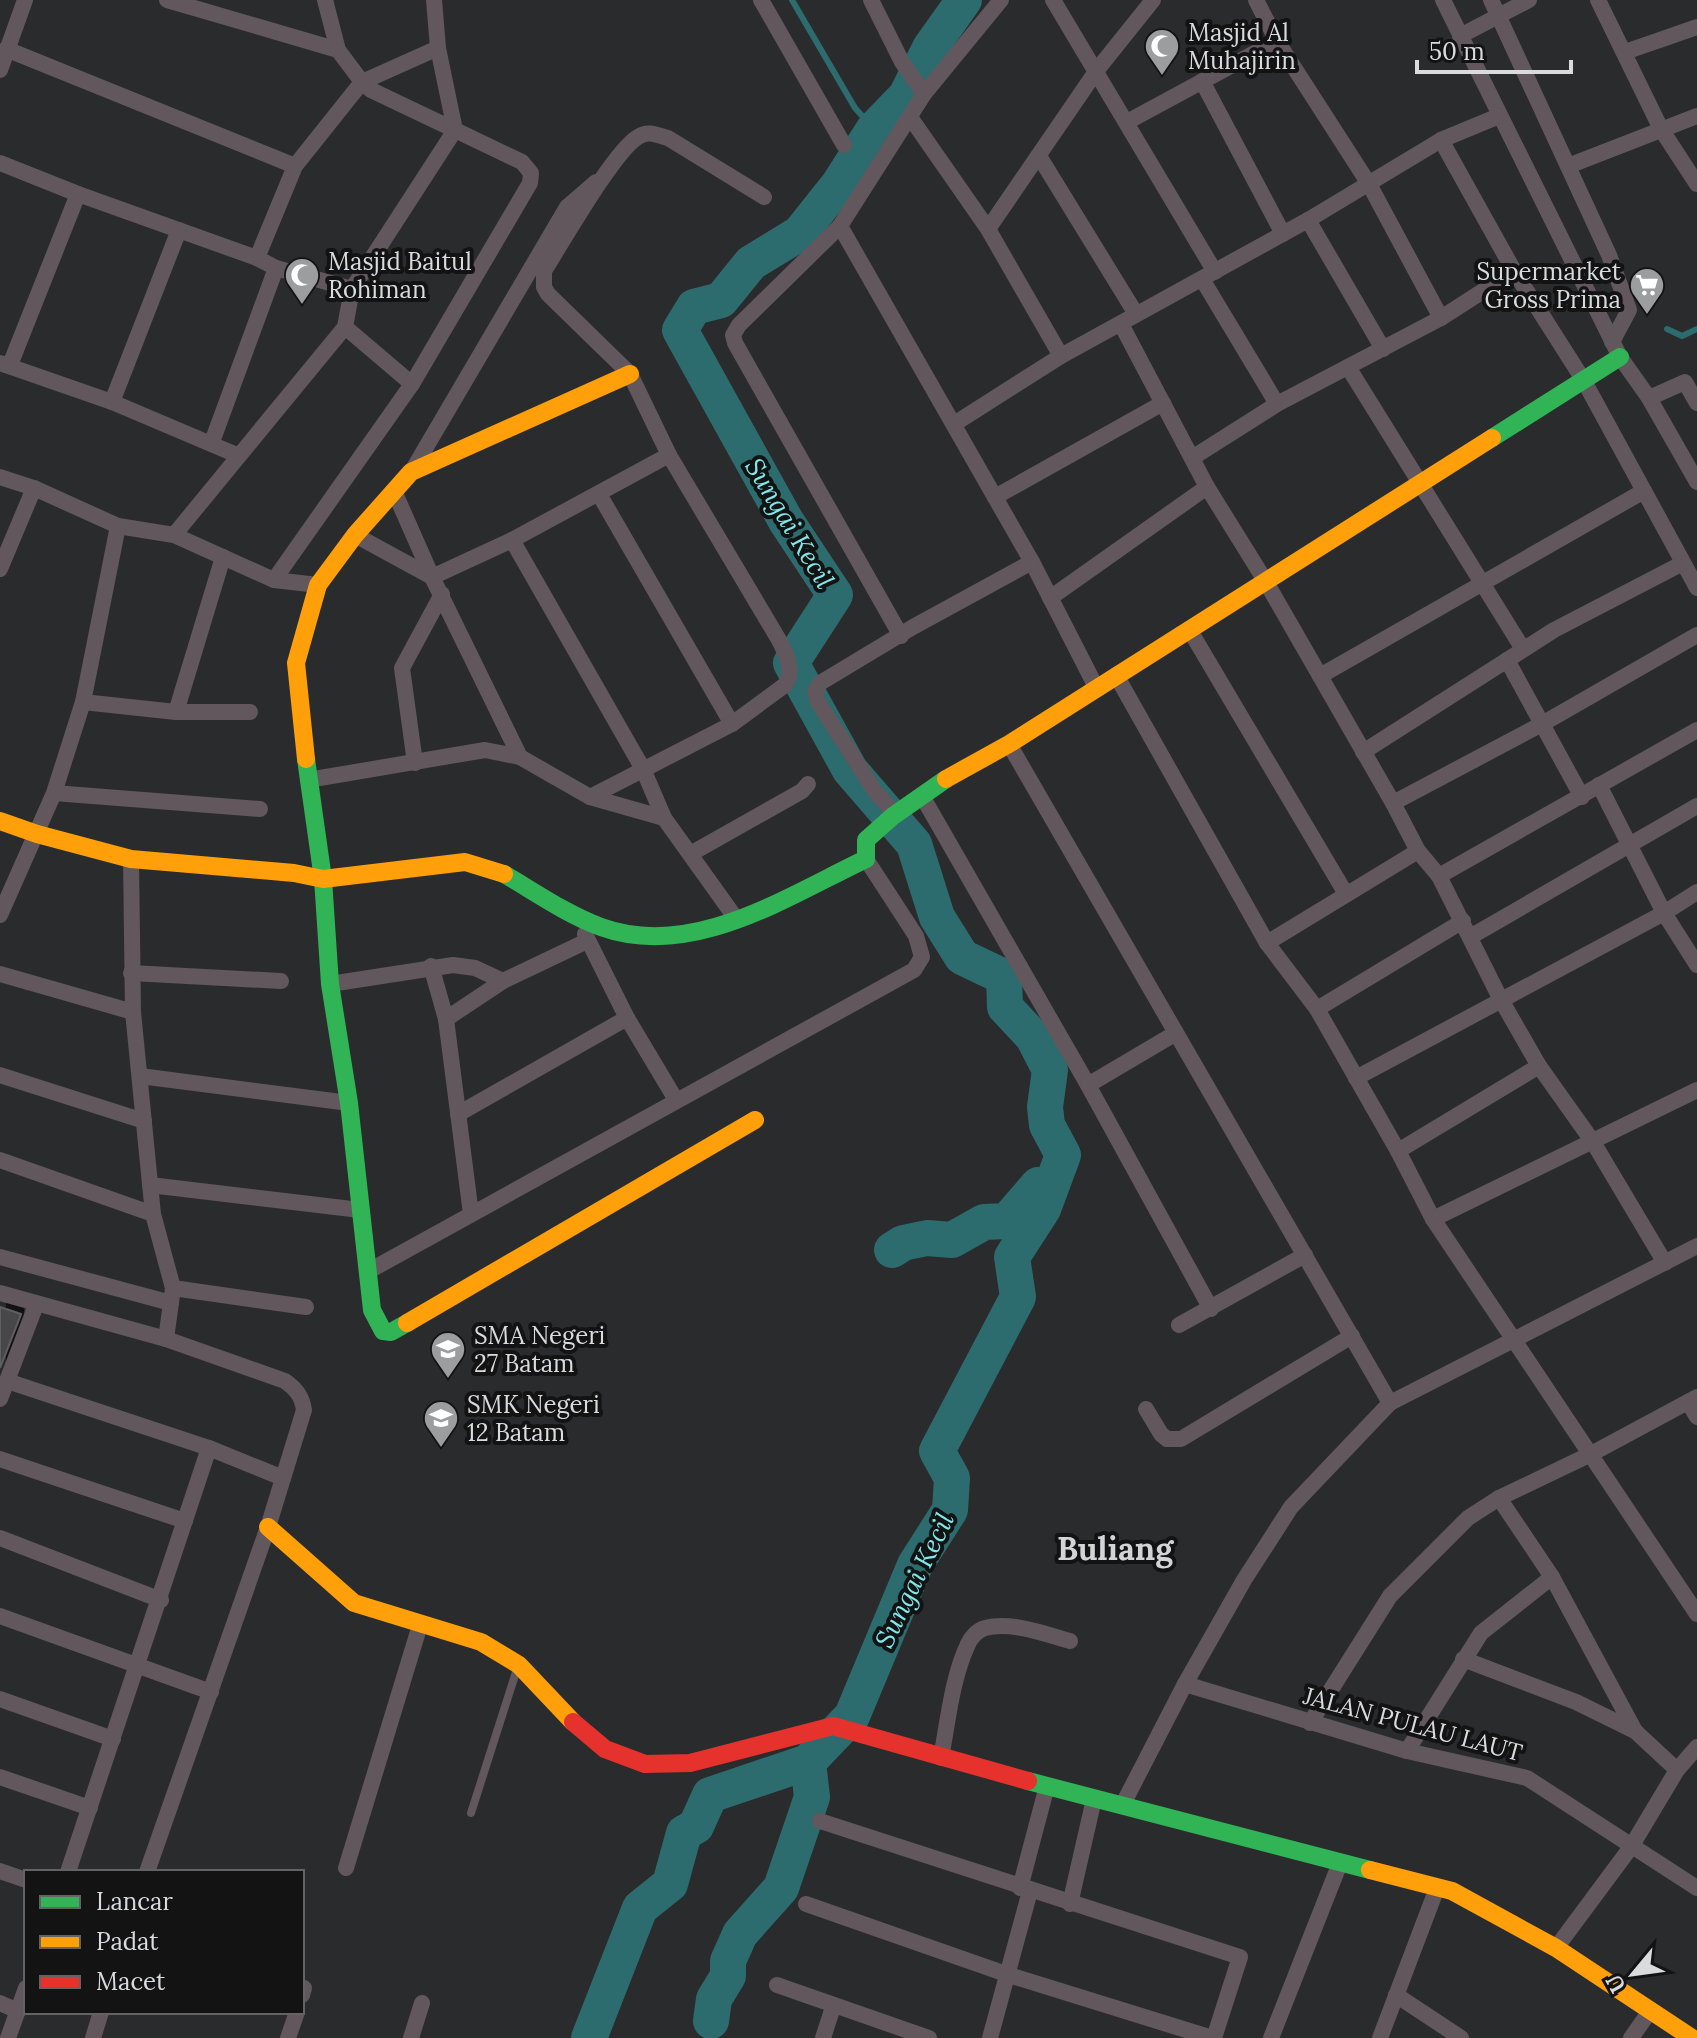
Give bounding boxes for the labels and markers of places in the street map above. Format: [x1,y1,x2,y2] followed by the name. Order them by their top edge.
[1188,17,1296,76] place label: Masjid Al Muhajirin
[1143,27,1181,77] mosque icon: Masjid Al Muhajirin
[328,246,472,305] place label: Masjid Baitul Rohiman
[283,256,321,306] mosque icon: Masjid Baitul Rohiman
[1476,256,1622,315] place label: Supermarket Gross Prima
[1628,266,1666,316] supermarket icon: Supermarket Gross Prima
[474,1320,605,1379] place label: SMA Negeri 27 Batam
[429,1330,467,1380] school or university icon: SMA Negeri 27 Batam
[467,1389,600,1448] place label: SMK Negeri 12 Batam
[422,1399,460,1449] school or university icon: SMK Negeri 12 Batam

